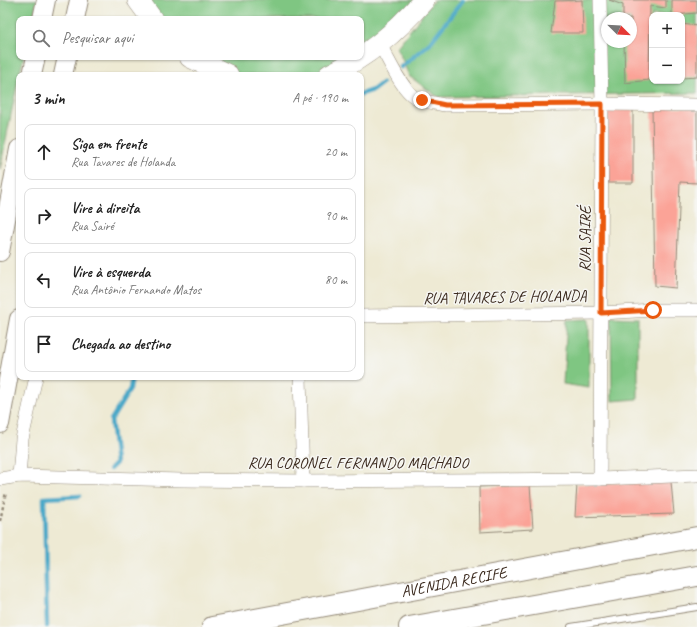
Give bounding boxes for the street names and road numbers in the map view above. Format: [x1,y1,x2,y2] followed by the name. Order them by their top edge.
[575,204,595,272] street label: RUA SAIRÉ
[423,286,588,308] street label: RUA TAVARES DE HOLANDA
[248,453,470,473] street label: RUA CORONEL FERNANDO MACHADO
[400,562,511,602] street label: AVENIDA RECIFE

